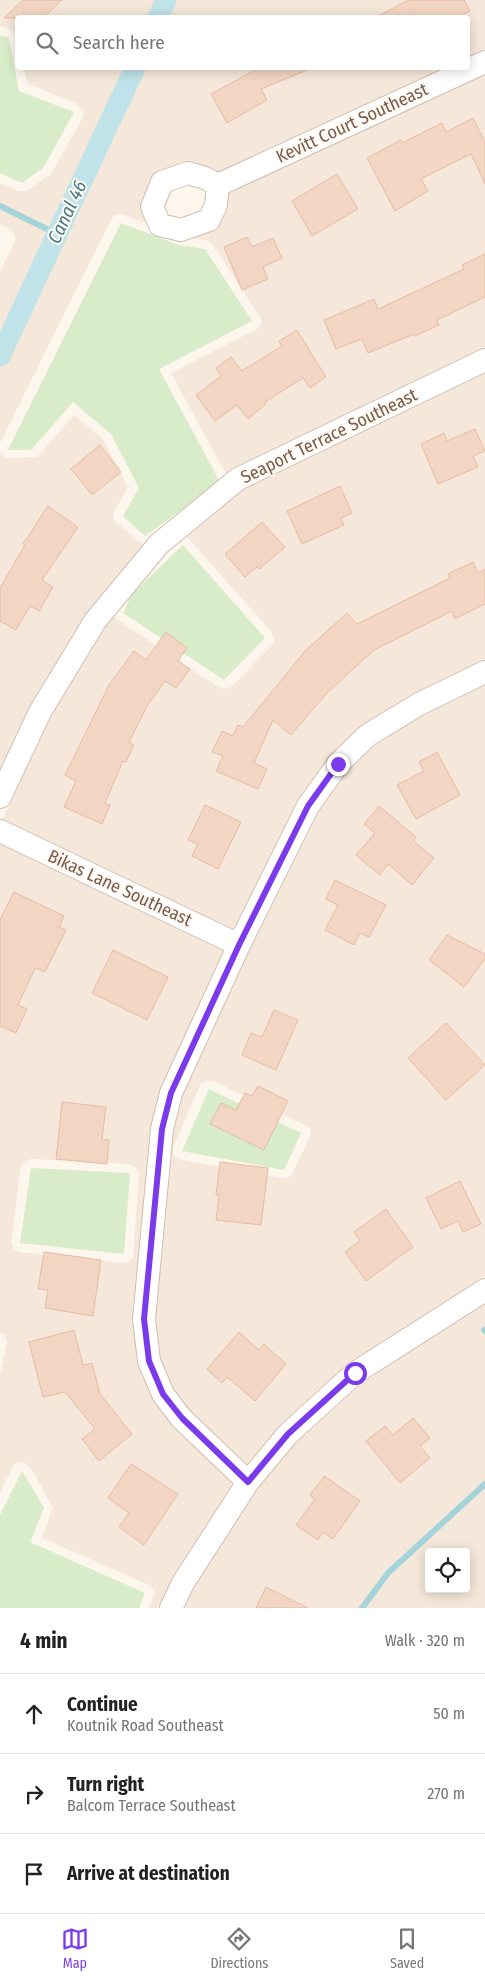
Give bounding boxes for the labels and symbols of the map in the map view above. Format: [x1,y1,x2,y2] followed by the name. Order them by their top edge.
[273,78,431,168] street label: Kevitt Court Southeast
[42,177,92,247] water label: Canal 46
[237,384,421,488] street label: Seaport Terrace Southeast
[327,753,350,776] route end
[44,845,196,931] street label: Bikas Lane Southeast
[344,1362,367,1385] route start

